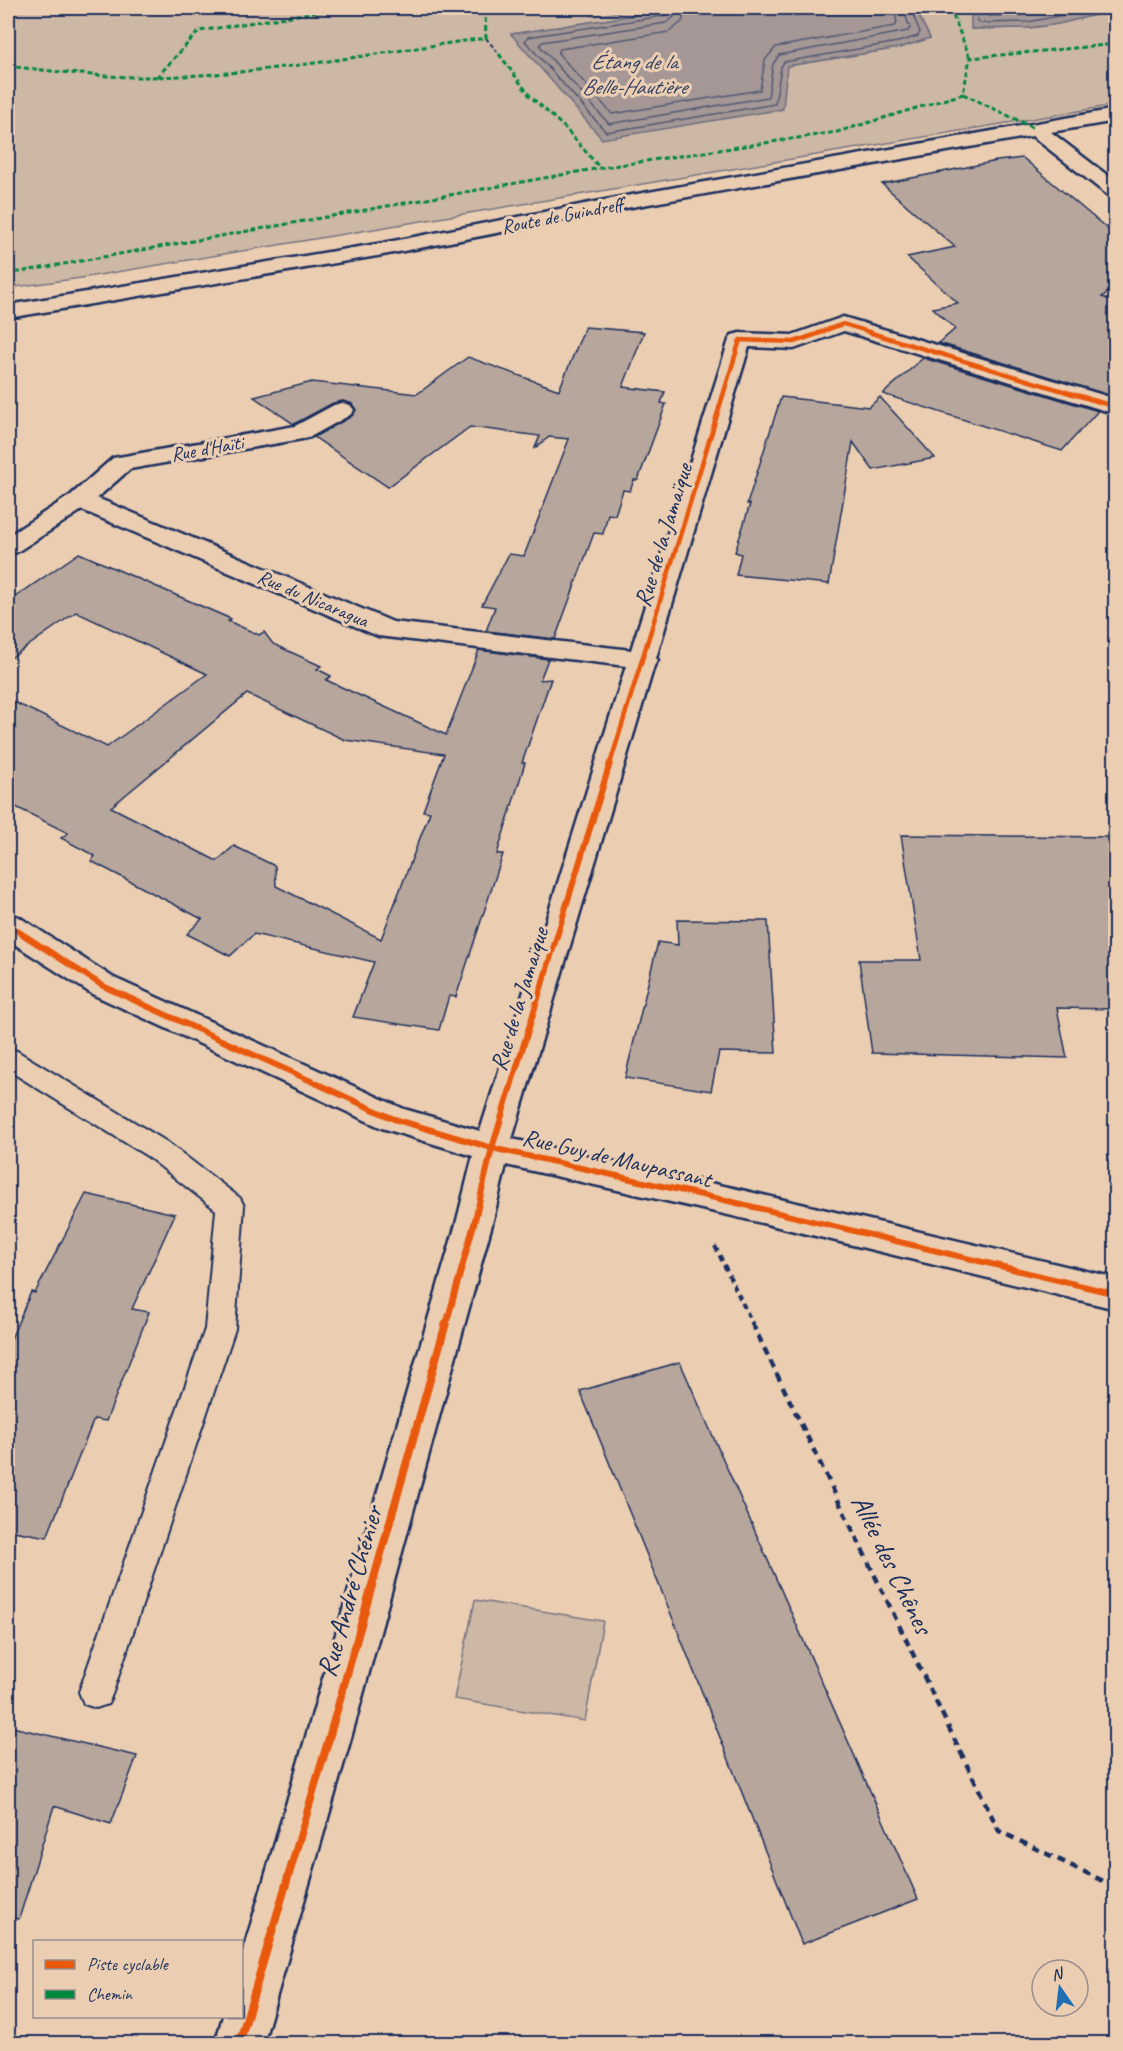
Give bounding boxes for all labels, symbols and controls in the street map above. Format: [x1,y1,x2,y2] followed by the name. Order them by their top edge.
[582,48,690,101] water label: Étang de la Belle-Hautière
[499,191,629,240] street label: Route de Guindreff
[169,429,248,467] street label: Rue d'Haïti
[627,458,700,610] street label: Rue de la Jamaïque
[254,564,374,634] street label: Rue du Nicaragua
[483,922,556,1074] street label: Rue de la Jamaïque
[520,1122,716,1195] street label: Rue Guy de Maupassant
[844,1489,942,1642] street label: Allée des Chênes
[308,1500,391,1681] street label: Rue André Chénier
[33,1940,243,2018] legend
[87,1953,169,1975] text: Piste cyclable
[1030,1958,1090,2018] north arrow
[1049,1963,1067,1985] text: N
[87,1983,133,2005] text: Chemin

